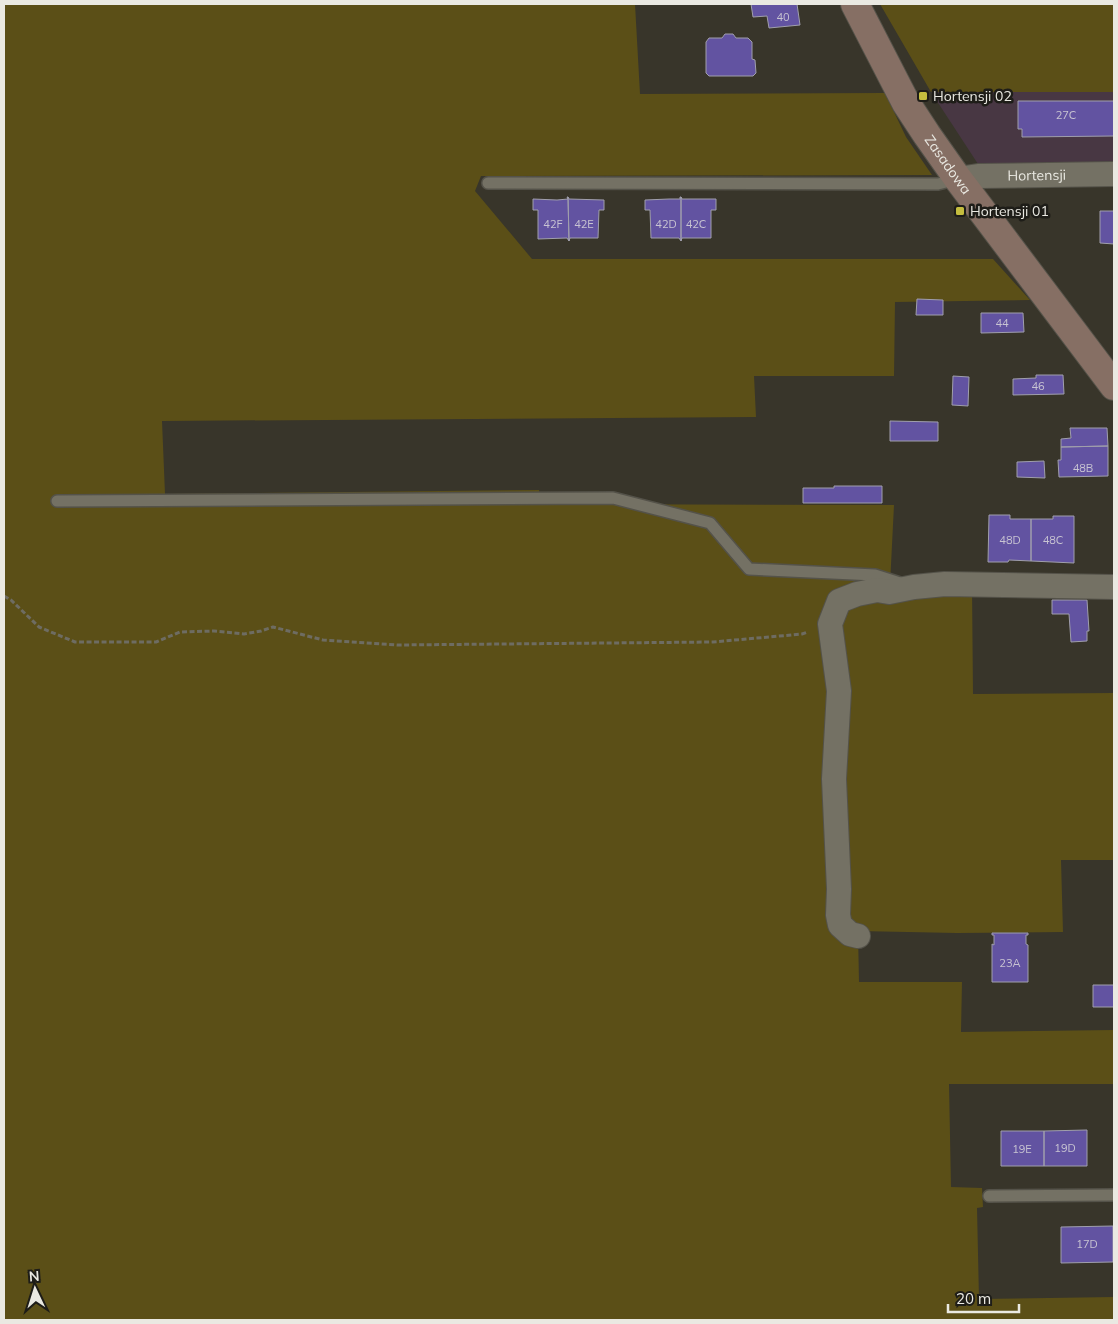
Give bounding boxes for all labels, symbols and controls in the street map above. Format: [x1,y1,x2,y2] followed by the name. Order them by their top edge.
[776,10,790,24] house number: 40
[933,87,1012,105] place label: Hortensji 02
[917,90,929,102] marker: Hortensji 02
[1056,108,1076,122] house number: 27C
[921,131,975,198] street label: Zasadowa
[1007,166,1066,185] street label: Hortensji
[970,202,1049,220] place label: Hortensji 01
[954,205,966,217] marker: Hortensji 01
[543,217,563,231] house number: 42F
[574,217,594,231] house number: 42E
[655,217,677,231] house number: 42D
[686,217,706,231] house number: 42C
[995,316,1009,330] house number: 44
[1031,379,1045,393] house number: 46
[1073,461,1093,475] house number: 48B
[999,533,1021,547] house number: 48D
[1043,533,1063,547] house number: 48C
[999,956,1021,970] house number: 23A
[1054,1141,1076,1155] house number: 19D
[1012,1142,1032,1156] house number: 19E
[1076,1237,1098,1251] house number: 17D
[10,1264,60,1314] north arrow
[28,1267,40,1285] text: N
[948,1282,1019,1314] scale bar
[956,1289,991,1308] text: 20 m

